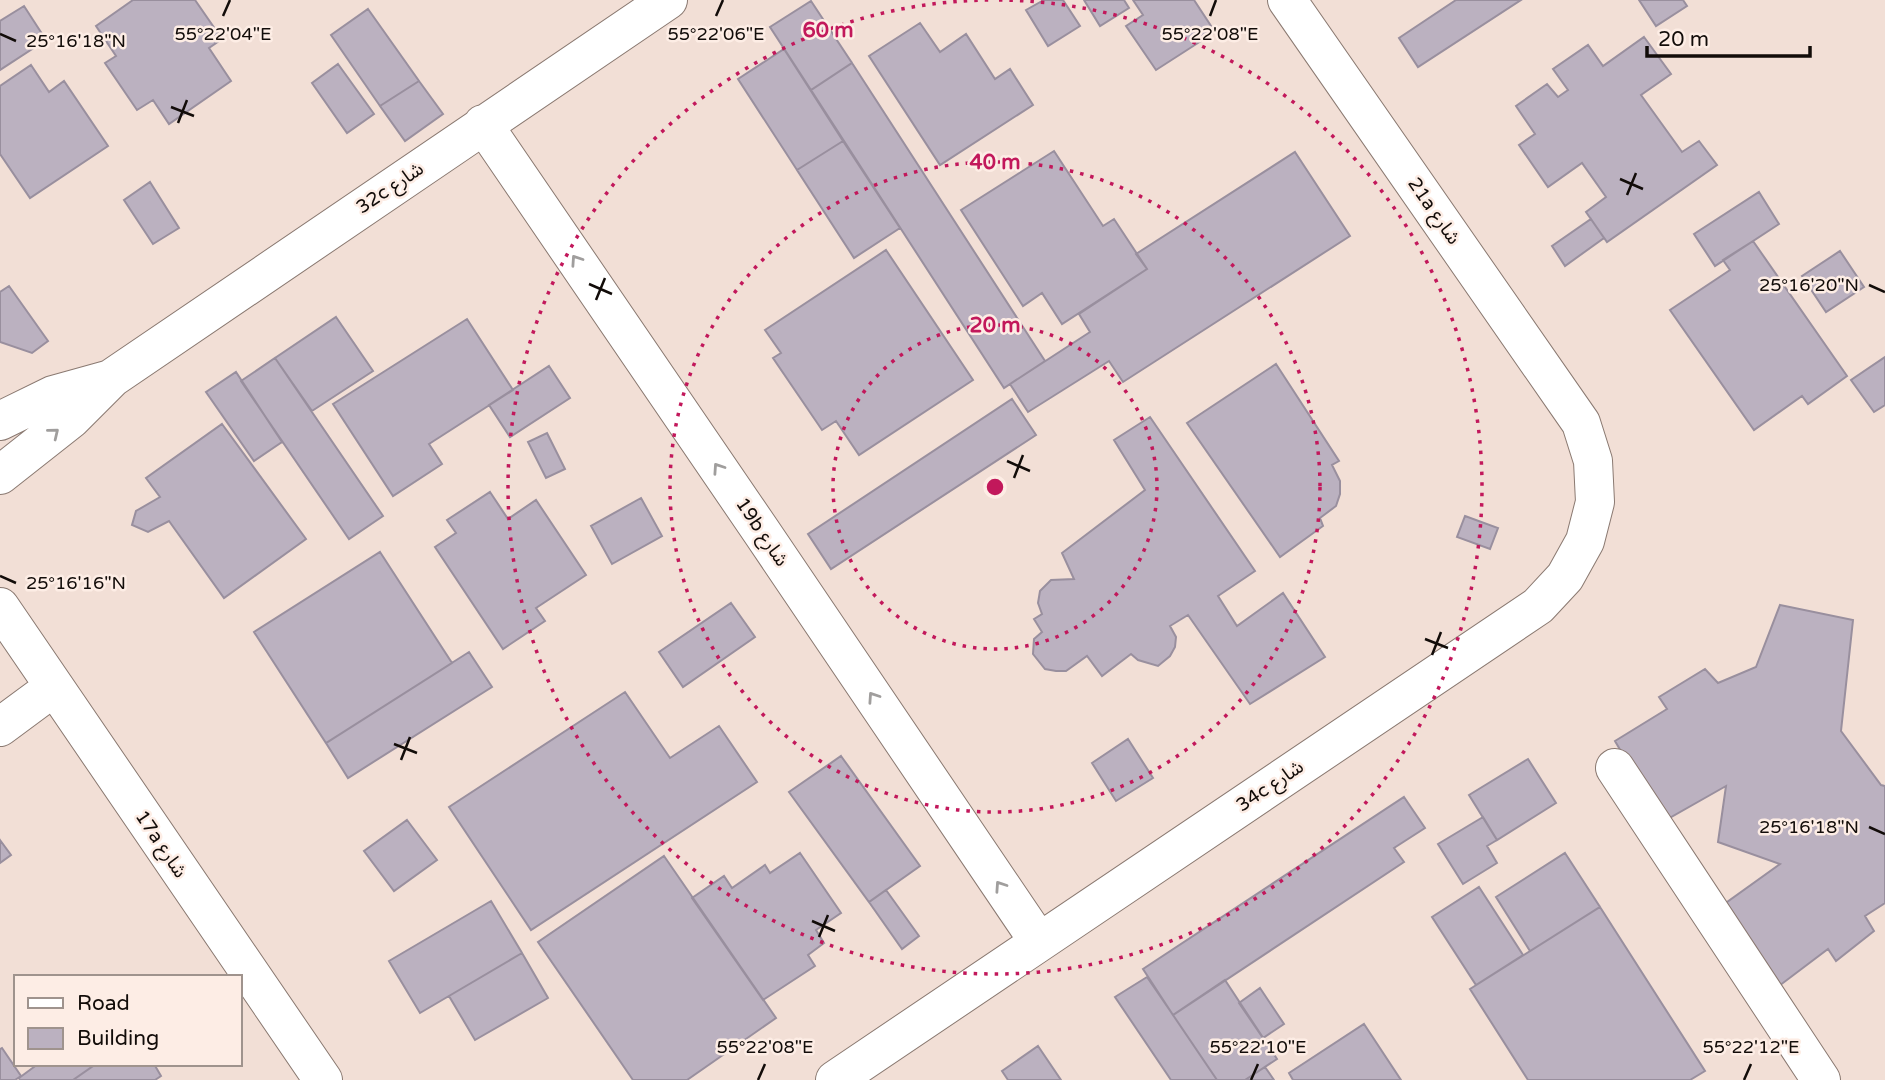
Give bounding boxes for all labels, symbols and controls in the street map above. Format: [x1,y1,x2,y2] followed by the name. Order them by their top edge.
[1647,14,1810,58] scale bar
[802,18,854,43] text: 60 m
[174,23,272,45] text: 55°22'04"E
[667,23,765,45] text: 55°22'06"E
[1161,23,1259,45] text: 55°22'08"E
[1658,27,1709,52] text: 20 m
[26,30,126,52] text: 25°16'18"N
[969,150,1021,175] text: 40 m
[352,158,429,220] street label: 32c شارع
[1401,173,1465,250] street label: 21a شارع
[572,255,584,268] one-way arrow
[1759,274,1859,296] text: 25°16'20"N
[969,313,1021,338] text: 20 m
[45,429,58,441] one-way arrow
[714,463,726,476] one-way arrow
[983,475,1007,499] centre of rings
[729,494,793,572] street label: 19b شارع
[26,572,126,594] text: 25°16'16"N
[869,692,881,705] one-way arrow
[1232,756,1309,818] street label: 34c شارع
[129,806,192,883] street label: 17a شارع
[1759,816,1859,838] text: 25°16'18"N
[996,880,1009,893] one-way arrow
[14,975,242,1066] legend
[77,991,130,1016] text: Road
[77,1026,159,1051] text: Building
[716,1036,814,1058] text: 55°22'08"E
[1209,1036,1307,1058] text: 55°22'10"E
[1702,1036,1800,1058] text: 55°22'12"E

